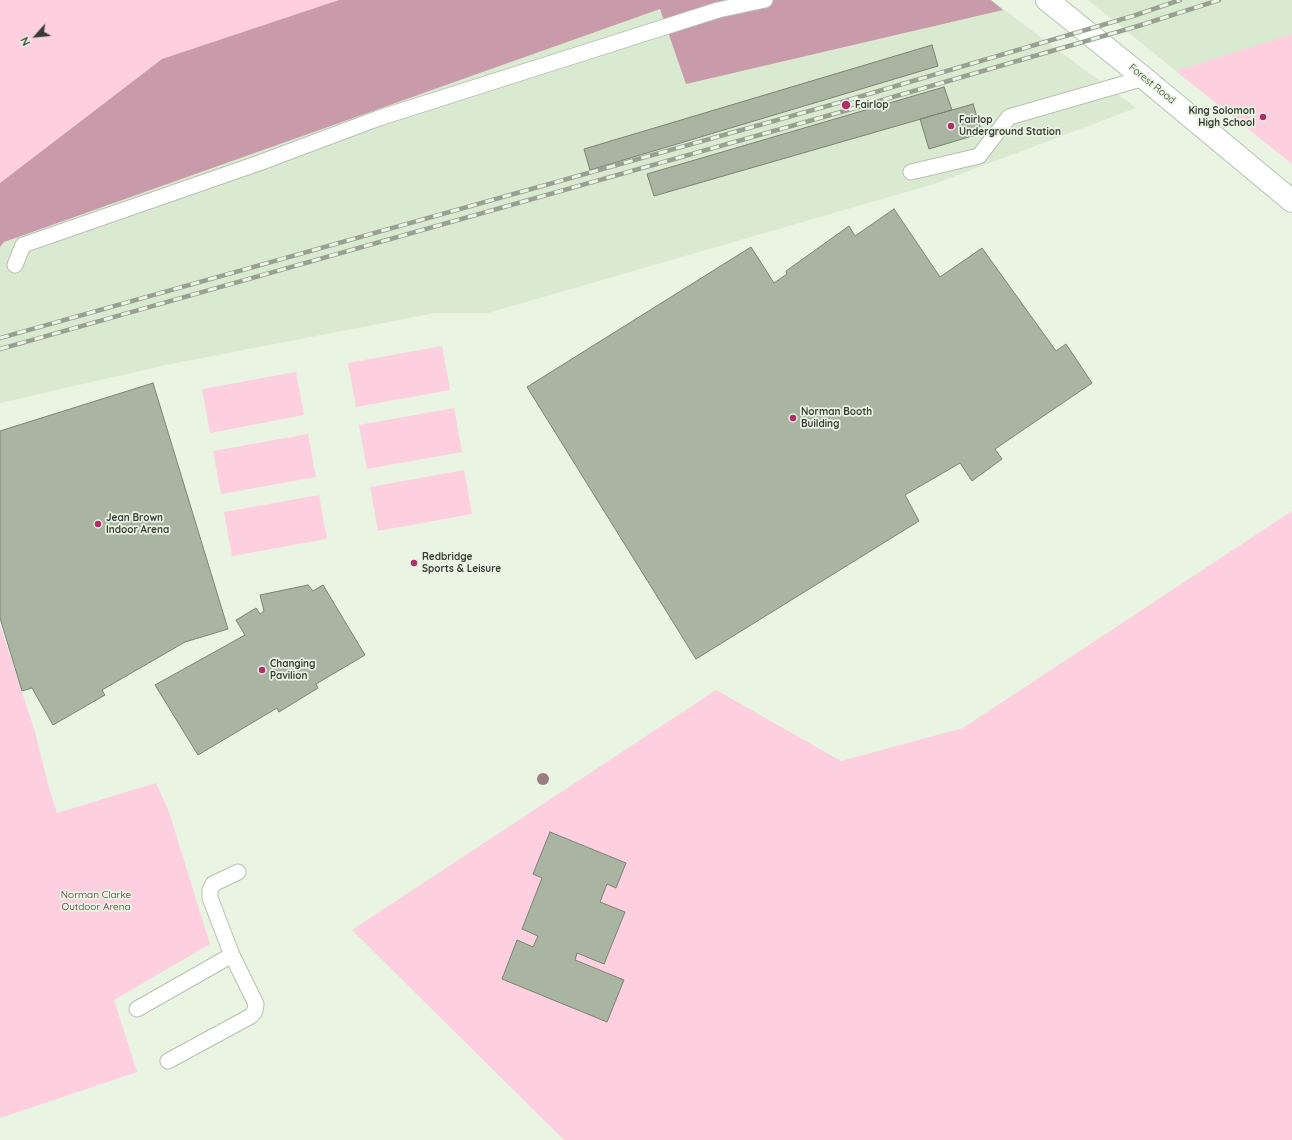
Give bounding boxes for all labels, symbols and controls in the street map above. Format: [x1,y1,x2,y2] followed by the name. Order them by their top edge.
[16,16,56,56] north arrow
[17,35,33,48] text: N
[1126,62,1178,106] street label: Forest Road
[840,99,852,111] marker: Fairlop
[855,99,889,111] place label: Fairlop
[1188,105,1255,128] place label: King Solomon High School
[1258,112,1268,122] marker: King Solomon High School
[959,114,1061,138] place label: Fairlop Underground Station
[946,121,956,131] marker: Fairlop Underground Station
[801,406,872,430] place label: Norman Booth Building
[788,413,798,423] marker: Norman Booth Building
[106,512,169,536] place label: Jean Brown Indoor Arena
[93,519,103,529] marker: Jean Brown Indoor Arena
[422,551,501,574] place label: Redbridge Sports & Leisure
[409,558,419,568] marker: Redbridge Sports & Leisure
[270,658,315,682] place label: Changing Pavilion
[257,665,267,675] marker: Changing Pavilion
[61,889,131,912] park label: Norman Clarke Outdoor Arena

